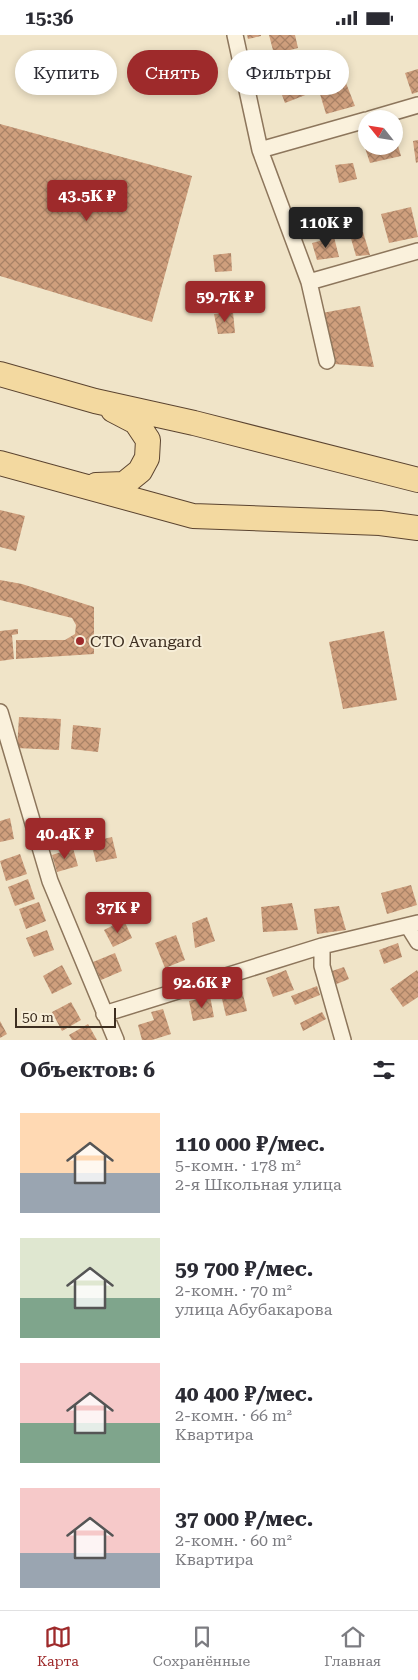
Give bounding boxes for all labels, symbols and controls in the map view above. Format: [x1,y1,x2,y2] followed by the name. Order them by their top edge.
[25,6,74,29] text: 15:36
[15,50,117,95] chip: Купить
[127,50,218,95] chip: Снять
[228,50,349,95] chip: Фильтры
[358,110,402,155] north arrow
[358,110,403,155] map controls
[41,179,133,222] pin: 43.5K ₽
[58,186,116,205] text: 43.5K ₽
[285,207,367,249] pin: 110K ₽
[300,213,352,232] text: 110K ₽
[179,281,271,323] pin: 59.7K ₽
[196,287,254,306] text: 59.7K ₽
[90,632,202,651] place label: СТО Avangard
[74,635,86,647] marker: СТО Avangard
[19,817,111,860] pin: 40.4K ₽
[36,824,94,843] text: 40.4K ₽
[83,891,153,934] pin: 37K ₽
[96,898,140,917] text: 37K ₽
[156,967,248,1009] pin: 92.6K ₽
[173,973,231,992] text: 92.6K ₽
[15,1005,116,1028] scale bar
[22,1009,54,1025] text: 50 m
[370,1056,398,1084] icon: filters
[20,1058,155,1082] text: Объектов: 6
[175,1132,325,1156] text: 110 000 ₽/мес.
[60,1133,120,1193] icon: home
[175,1156,301,1175] text: 5-комн. · 178 m²
[175,1175,342,1194] text: 2-я Школьная улица
[175,1257,313,1281] text: 59 700 ₽/мес.
[60,1258,120,1318] icon: home
[175,1281,292,1300] text: 2-комн. · 70 m²
[175,1300,332,1319] text: улица Абубакарова
[175,1382,313,1406] text: 40 400 ₽/мес.
[60,1383,120,1443] icon: home
[175,1406,292,1425] text: 2-комн. · 66 m²
[175,1425,253,1444] text: Квартира
[175,1507,313,1531] text: 37 000 ₽/мес.
[60,1508,120,1568] icon: home
[175,1531,292,1550] text: 2-комн. · 60 m²
[175,1550,253,1569] text: Квартира
[37,1623,79,1669] tab: Карта
[153,1623,250,1669] tab: Сохранённые
[324,1623,381,1669] tab: Главная

